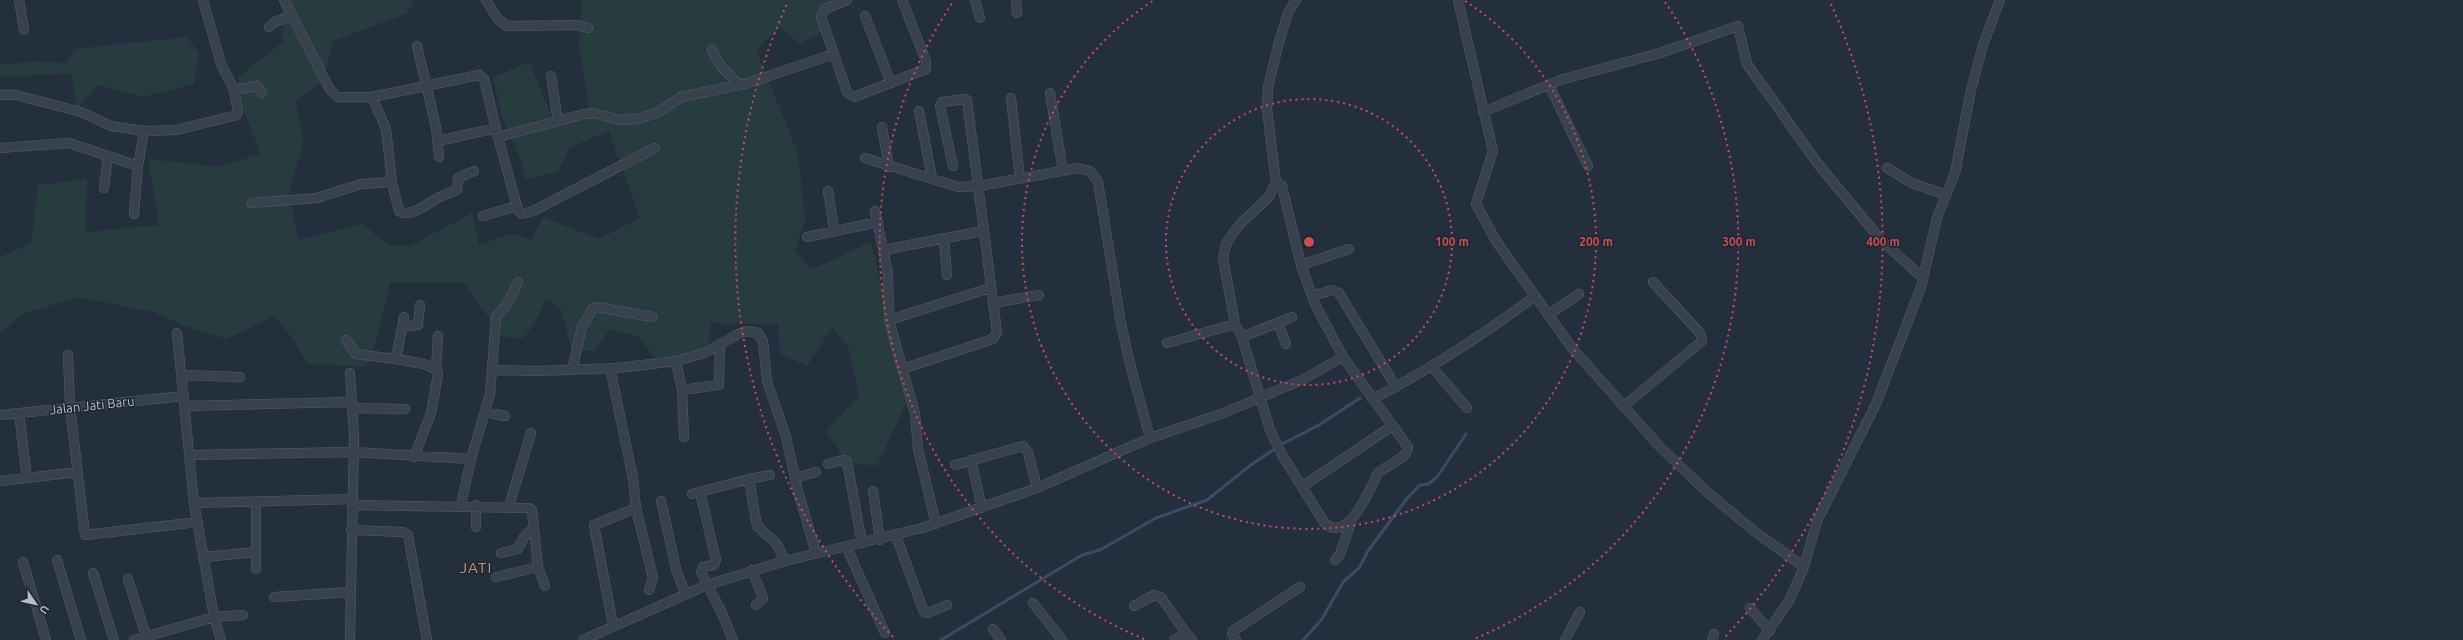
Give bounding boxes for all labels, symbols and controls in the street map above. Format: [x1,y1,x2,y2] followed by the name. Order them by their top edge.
[1302,235,1316,249] centre of rings
[1435,235,1469,248] text: 100 m
[1579,235,1613,248] text: 200 m
[1722,235,1756,248] text: 300 m
[1866,235,1900,248] text: 400 m
[49,394,135,416] street label: Jalan Jati Baru
[460,559,492,576] district label: JATI
[16,584,56,624] north arrow
[37,603,51,616] text: U

